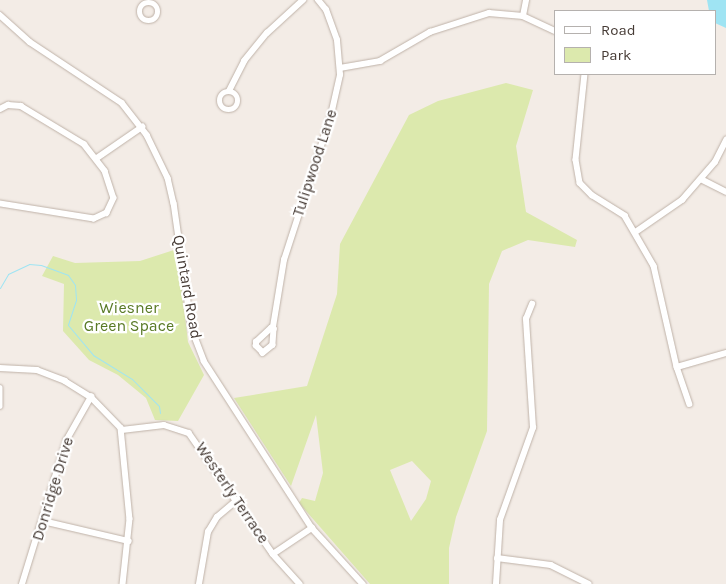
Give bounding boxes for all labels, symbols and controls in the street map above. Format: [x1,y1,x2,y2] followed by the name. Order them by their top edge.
[554,10,716,75] legend
[601,21,636,39] text: Road
[601,46,631,64] text: Park
[289,107,341,219] street label: Tulipwood Lane
[168,234,206,340] street label: Quintard Road
[84,298,174,336] park label: Wiesner Green Space
[28,435,78,543] street label: Donridge Drive
[191,439,273,547] street label: Westerly Terrace

